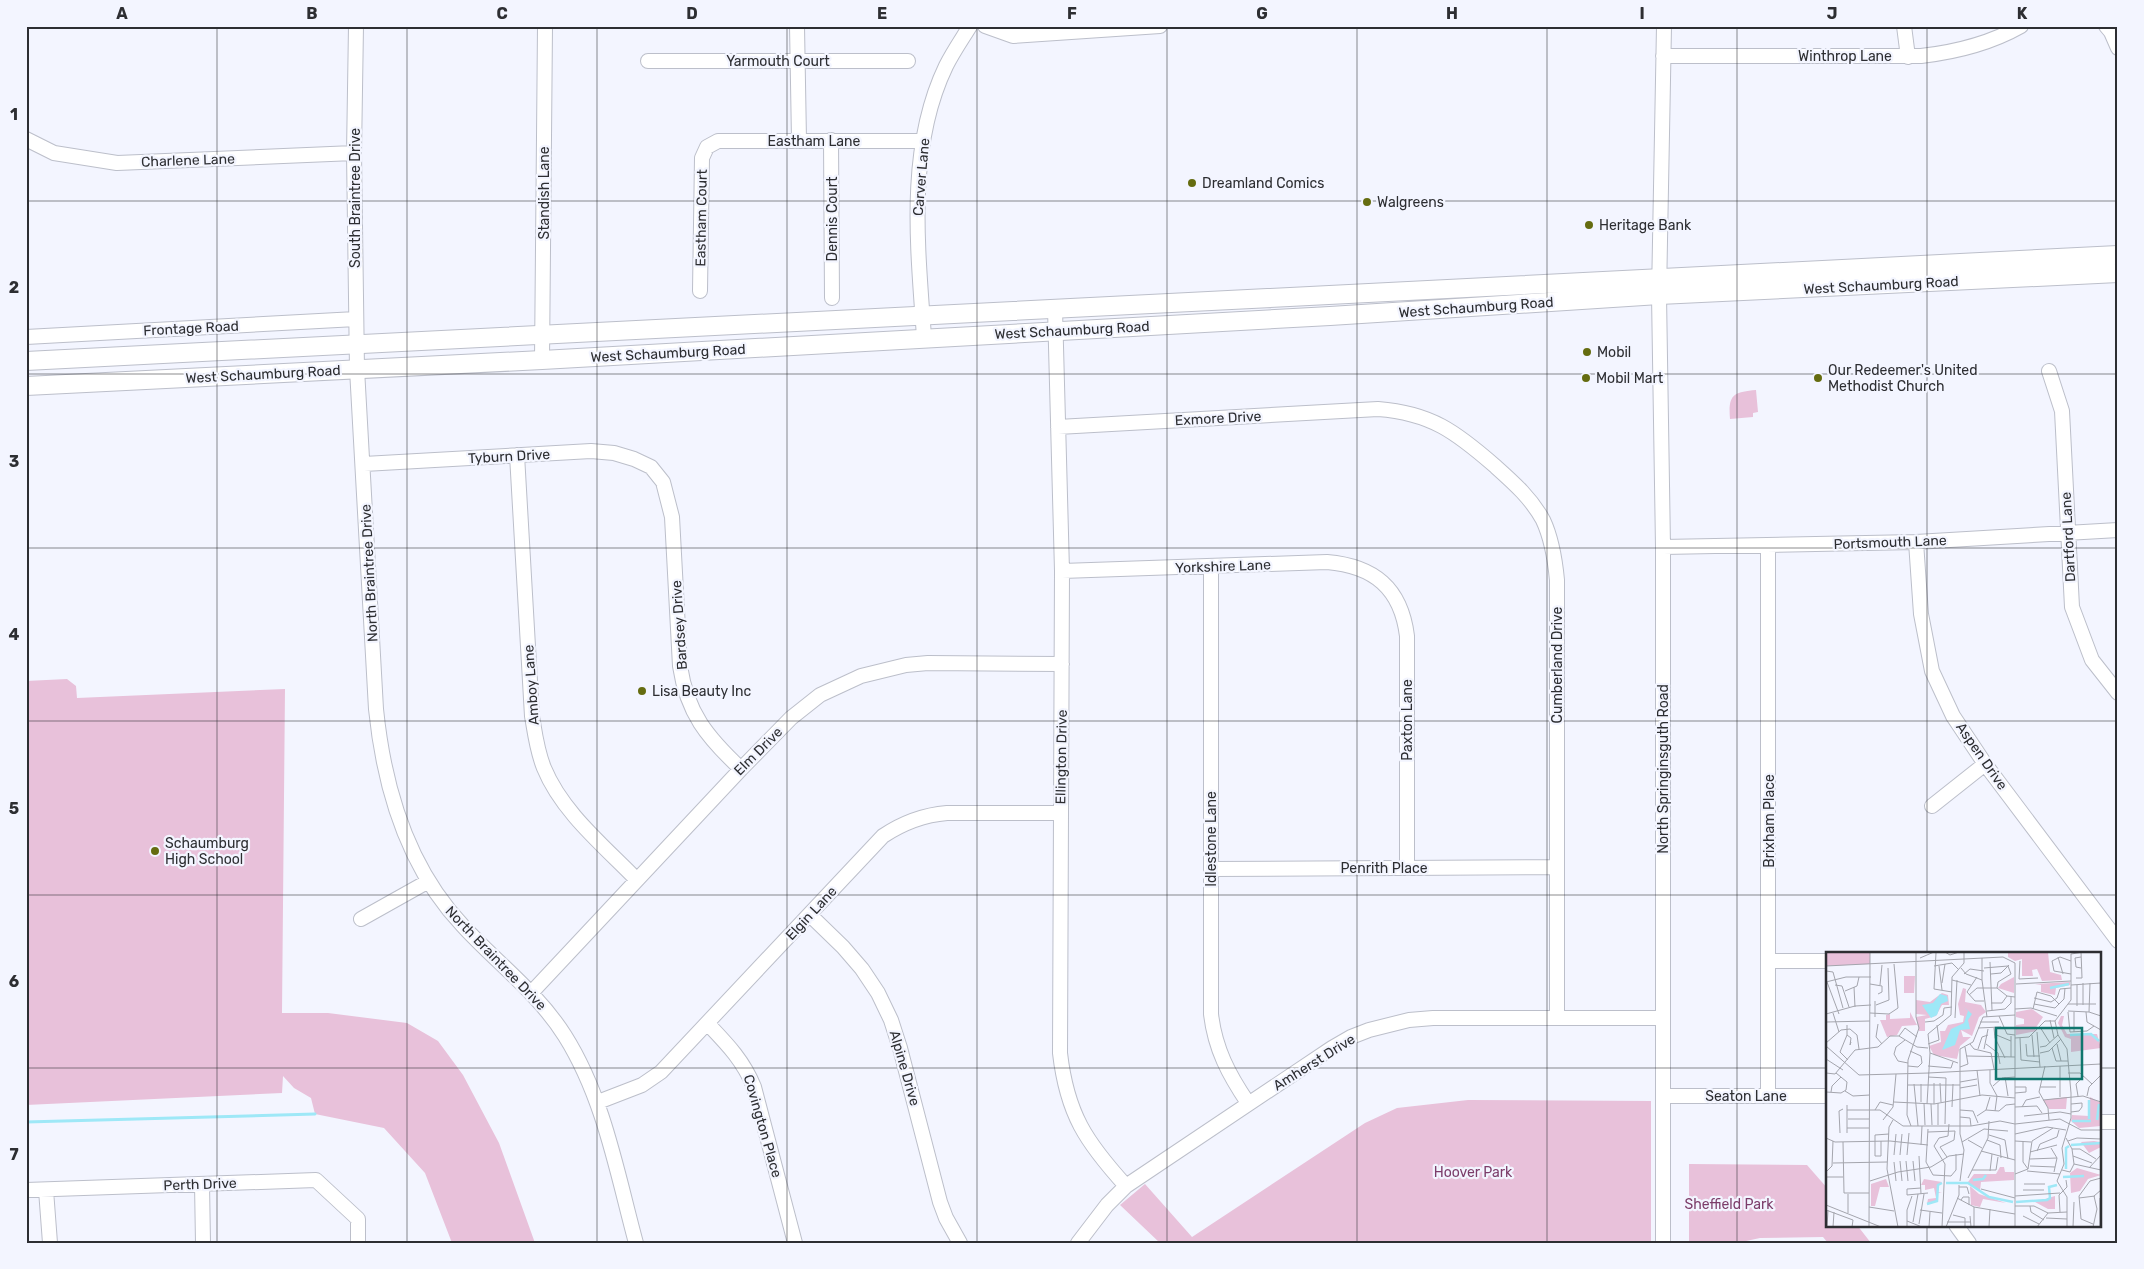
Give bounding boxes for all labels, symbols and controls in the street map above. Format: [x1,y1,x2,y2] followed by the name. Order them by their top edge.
[116,4,128,23] text: A
[306,4,318,23] text: B
[496,4,508,23] text: C
[686,4,698,23] text: D
[877,4,887,23] text: E
[1067,4,1077,23] text: F
[1256,4,1268,23] text: G
[1446,4,1458,23] text: H
[1639,4,1645,23] text: I
[1827,4,1837,23] text: J
[2017,4,2028,23] text: K
[1798,48,1892,65] street label: Winthrop Lane
[726,53,830,70] street label: Yarmouth Court
[10,105,18,124] text: 1
[347,128,364,268] street label: South Braintree Drive
[768,133,861,150] street label: Eastham Lane
[910,137,933,217] street label: Carver Lane
[536,146,553,240] street label: Standish Lane
[141,150,235,171] street label: Charlene Lane
[692,169,711,267] street label: Eastham Court
[1202,175,1324,192] place label: Dreamland Comics
[824,176,841,262] street label: Dennis Court
[1186,177,1198,189] marker: Dreamland Comics
[1377,194,1444,211] place label: Walgreens
[1361,196,1373,208] marker: Walgreens
[1599,217,1692,234] place label: Heritage Bank
[1583,219,1595,231] marker: Heritage Bank
[1803,273,1959,298] street label: West Schaumburg Road
[9,278,19,297] text: 2
[1398,294,1554,321] street label: West Schaumburg Road
[143,318,239,339] street label: Frontage Road
[994,318,1150,343] street label: West Schaumburg Road
[590,341,746,366] street label: West Schaumburg Road
[1597,344,1631,361] place label: Mobil
[1581,346,1593,358] marker: Mobil
[185,362,341,387] street label: West Schaumburg Road
[1828,362,1978,395] place label: Our Redeemer's United Methodist Church
[1596,370,1664,387] place label: Mobil Mart
[1580,372,1592,384] marker: Mobil Mart
[1812,372,1824,384] marker: Our Redeemer's United Methodist Church
[1174,408,1262,429] street label: Exmore Drive
[467,446,551,467] street label: Tyburn Drive
[9,452,19,471] text: 3
[2058,491,2079,583] street label: Dartford Lane
[357,503,382,642] street label: North Braintree Drive
[1833,532,1947,553] street label: Portsmouth Lane
[1175,556,1271,577] street label: Yorkshire Lane
[668,579,691,670] street label: Bardsey Drive
[1549,606,1566,723] street label: Cumberland Drive
[9,625,20,644] text: 4
[520,644,543,726] street label: Amboy Lane
[1399,679,1416,761] street label: Paxton Lane
[652,683,751,700] place label: Lisa Beauty Inc
[1655,684,1672,854] street label: North Springinsguth Road
[636,685,648,697] marker: Lisa Beauty Inc
[1052,709,1071,804] street label: Ellington Drive
[1952,719,2011,793] street label: Aspen Drive
[731,724,786,779] street label: Elm Drive
[1761,774,1778,868] street label: Brixham Place
[1203,791,1220,887] street label: Idlestone Lane
[9,799,19,818] text: 5
[165,835,249,868] place label: Schaumburg High School
[149,845,161,857] marker: Schaumburg High School
[1340,860,1428,877] street label: Penrith Place
[782,883,841,944] street label: Elgin Lane
[442,903,550,1014] street label: North Braintree Drive
[1826,952,2102,1226] inset map
[9,972,19,991] text: 6
[886,1028,923,1108] street label: Alpine Drive
[1270,1030,1358,1094] street label: Amherst Drive
[740,1073,785,1180] street label: Covington Place
[1705,1088,1787,1105] street label: Seaton Lane
[9,1145,19,1164] text: 7
[1434,1164,1513,1181] park label: Hoover Park
[163,1175,237,1194] street label: Perth Drive
[1684,1196,1774,1213] park label: Sheffield Park

